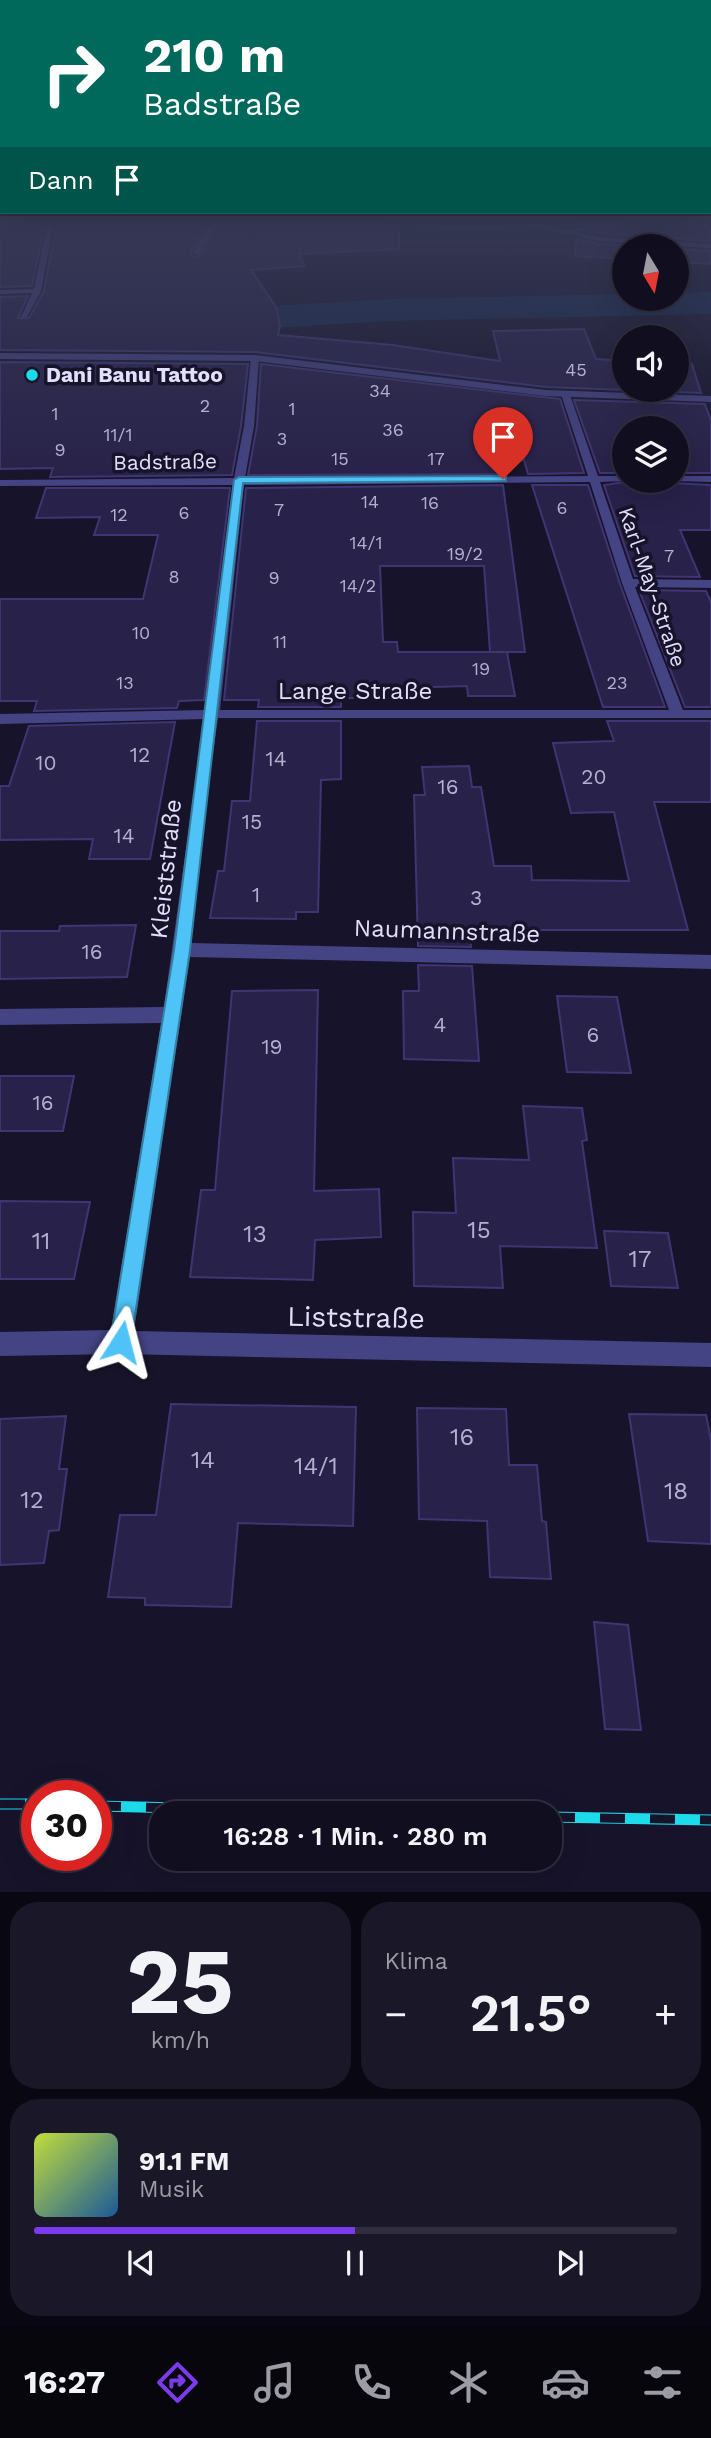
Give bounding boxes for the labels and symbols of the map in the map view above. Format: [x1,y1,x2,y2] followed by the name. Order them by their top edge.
[612,234,690,312] north arrow
[565,359,587,380] house number: 45
[46,362,223,387] place label: Dani Banu Tattoo
[24,367,40,383] marker: Dani Banu Tattoo
[369,380,391,401] house number: 34
[200,395,210,416] house number: 2
[288,398,296,419] house number: 1
[51,403,59,424] house number: 1
[473,407,533,479] pin
[382,419,404,440] house number: 36
[104,424,132,445] house number: 11/1
[277,428,287,449] house number: 3
[54,439,66,460] house number: 9
[113,448,217,475] street label: Badstraße
[331,448,349,469] house number: 15
[427,448,445,469] house number: 17
[361,491,379,512] house number: 14
[421,492,439,513] house number: 16
[557,497,567,518] house number: 6
[274,499,284,520] house number: 7
[179,502,189,523] house number: 6
[110,504,128,525] house number: 12
[613,504,692,670] street label: Karl-May-Straße
[350,532,382,553] house number: 14/1
[447,543,483,564] house number: 19/2
[664,545,674,566] house number: 7
[168,566,180,587] house number: 8
[268,567,280,588] house number: 9
[340,575,376,596] house number: 14/2
[132,622,150,643] house number: 10
[273,631,287,652] house number: 11
[472,658,490,679] house number: 19
[116,672,134,693] house number: 13
[607,672,628,693] house number: 23
[278,677,432,705] street label: Lange Straße
[130,742,150,767] house number: 12
[265,746,287,771] house number: 14
[35,750,57,775] house number: 10
[581,764,607,789] house number: 20
[438,774,458,799] house number: 16
[145,798,187,940] street label: Kleiststraße
[242,809,262,834] house number: 15
[113,823,135,848] house number: 14
[252,882,260,907] house number: 1
[470,885,482,910] house number: 3
[353,914,541,948] street label: Naumannstraße
[82,939,102,964] house number: 16
[434,1012,446,1037] house number: 4
[587,1022,599,1047] house number: 6
[261,1034,283,1059] house number: 19
[33,1090,53,1115] house number: 16
[467,1216,491,1244] house number: 15
[243,1220,267,1248] house number: 13
[32,1227,50,1255] house number: 11
[629,1245,651,1273] house number: 17
[287,1300,425,1335] street label: Liststraße
[84,1305,158,1379] position arrow
[450,1423,474,1451] house number: 16
[191,1446,215,1474] house number: 14
[294,1452,338,1480] house number: 14/1
[664,1477,688,1505] house number: 18
[20,1486,44,1514] house number: 12
[21,1780,112,1871] speed limit sign: 30

